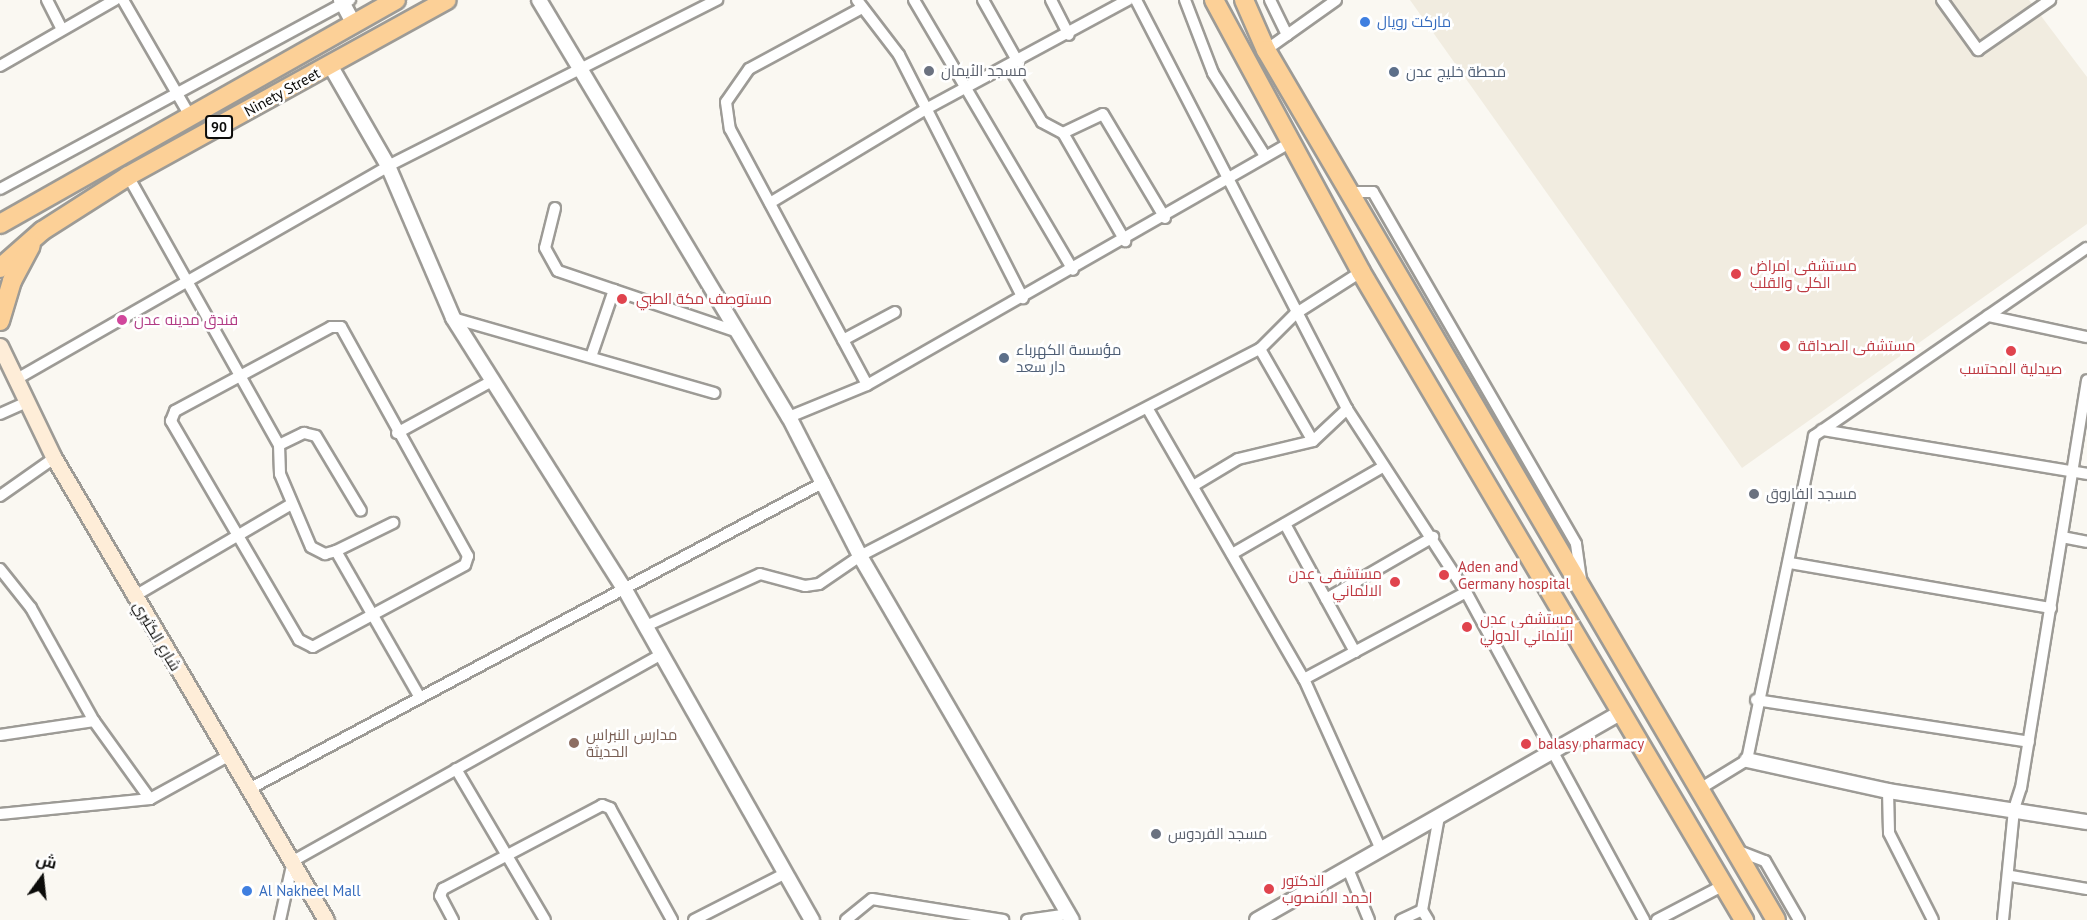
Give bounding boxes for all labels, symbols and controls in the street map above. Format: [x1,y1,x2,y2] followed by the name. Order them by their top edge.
[1377,13,1451,31] place label: ماركت رويال
[1358,15,1372,29] marker: ماركت رويال
[941,62,1027,80] place label: مسجد الأيمان
[1406,63,1506,81] place label: محطة خليج عدن
[241,64,323,120] street label: Ninety Street
[922,64,936,78] marker: مسجد الأيمان
[1387,65,1401,79] marker: محطة خليج عدن
[204,116,234,138] road number: 90
[1750,256,1857,291] place label: مستشفى امراض الكلى والقلب
[1727,265,1745,283] marker: مستشفى امراض الكلى والقلب
[613,290,631,308] marker: مستوصف مكة الطبي
[636,290,772,308] place label: مستوصف مكة الطبي
[134,311,238,329] place label: فندق مدينه عدن
[115,313,129,327] marker: فندق مدينه عدن
[1776,337,1794,355] marker: مستشفى الصداقة
[1798,337,1915,355] place label: مستشفى الصداقة
[1016,340,1121,375] place label: مؤسسة الكهرباء دار سعد
[2004,344,2018,358] marker: صيدلية المحتسب
[997,351,1011,365] marker: مؤسسة الكهرباء دار سعد
[1960,360,2062,378] place label: صيدلية المحتسب
[1766,485,1857,503] place label: مسجد الفاروق
[1747,487,1761,501] marker: مسجد الفاروق
[1458,557,1570,592] place label: Aden and Germany hospital
[1288,564,1382,599] place label: مستشفى عدن الالماني
[1435,566,1453,584] marker: Aden and Germany hospital
[1386,573,1404,591] marker: مستشفى عدن الالماني
[129,598,185,674] street label: شارع الكثيري
[1480,609,1574,644] place label: مستشفى عدن الالماني الدولي
[1458,618,1476,636] marker: مستشفى عدن الالماني الدولي
[586,725,677,760] place label: مدارس النبراس الحديثة
[1538,735,1645,753] place label: balasy pharmacy
[567,736,581,750] marker: مدارس النبراس الحديثة
[1519,737,1533,751] marker: balasy pharmacy
[1168,825,1267,843] place label: مسجد الفردوس
[1149,827,1163,841] marker: مسجد الفردوس
[12,848,72,908] north arrow
[34,848,59,873] text: ش
[1282,871,1373,906] place label: الدكتور احمد المنصوب
[1260,880,1278,898] marker: الدكتور احمد المنصوب
[259,882,361,900] place label: Al Nakheel Mall
[240,884,254,898] marker: Al Nakheel Mall

